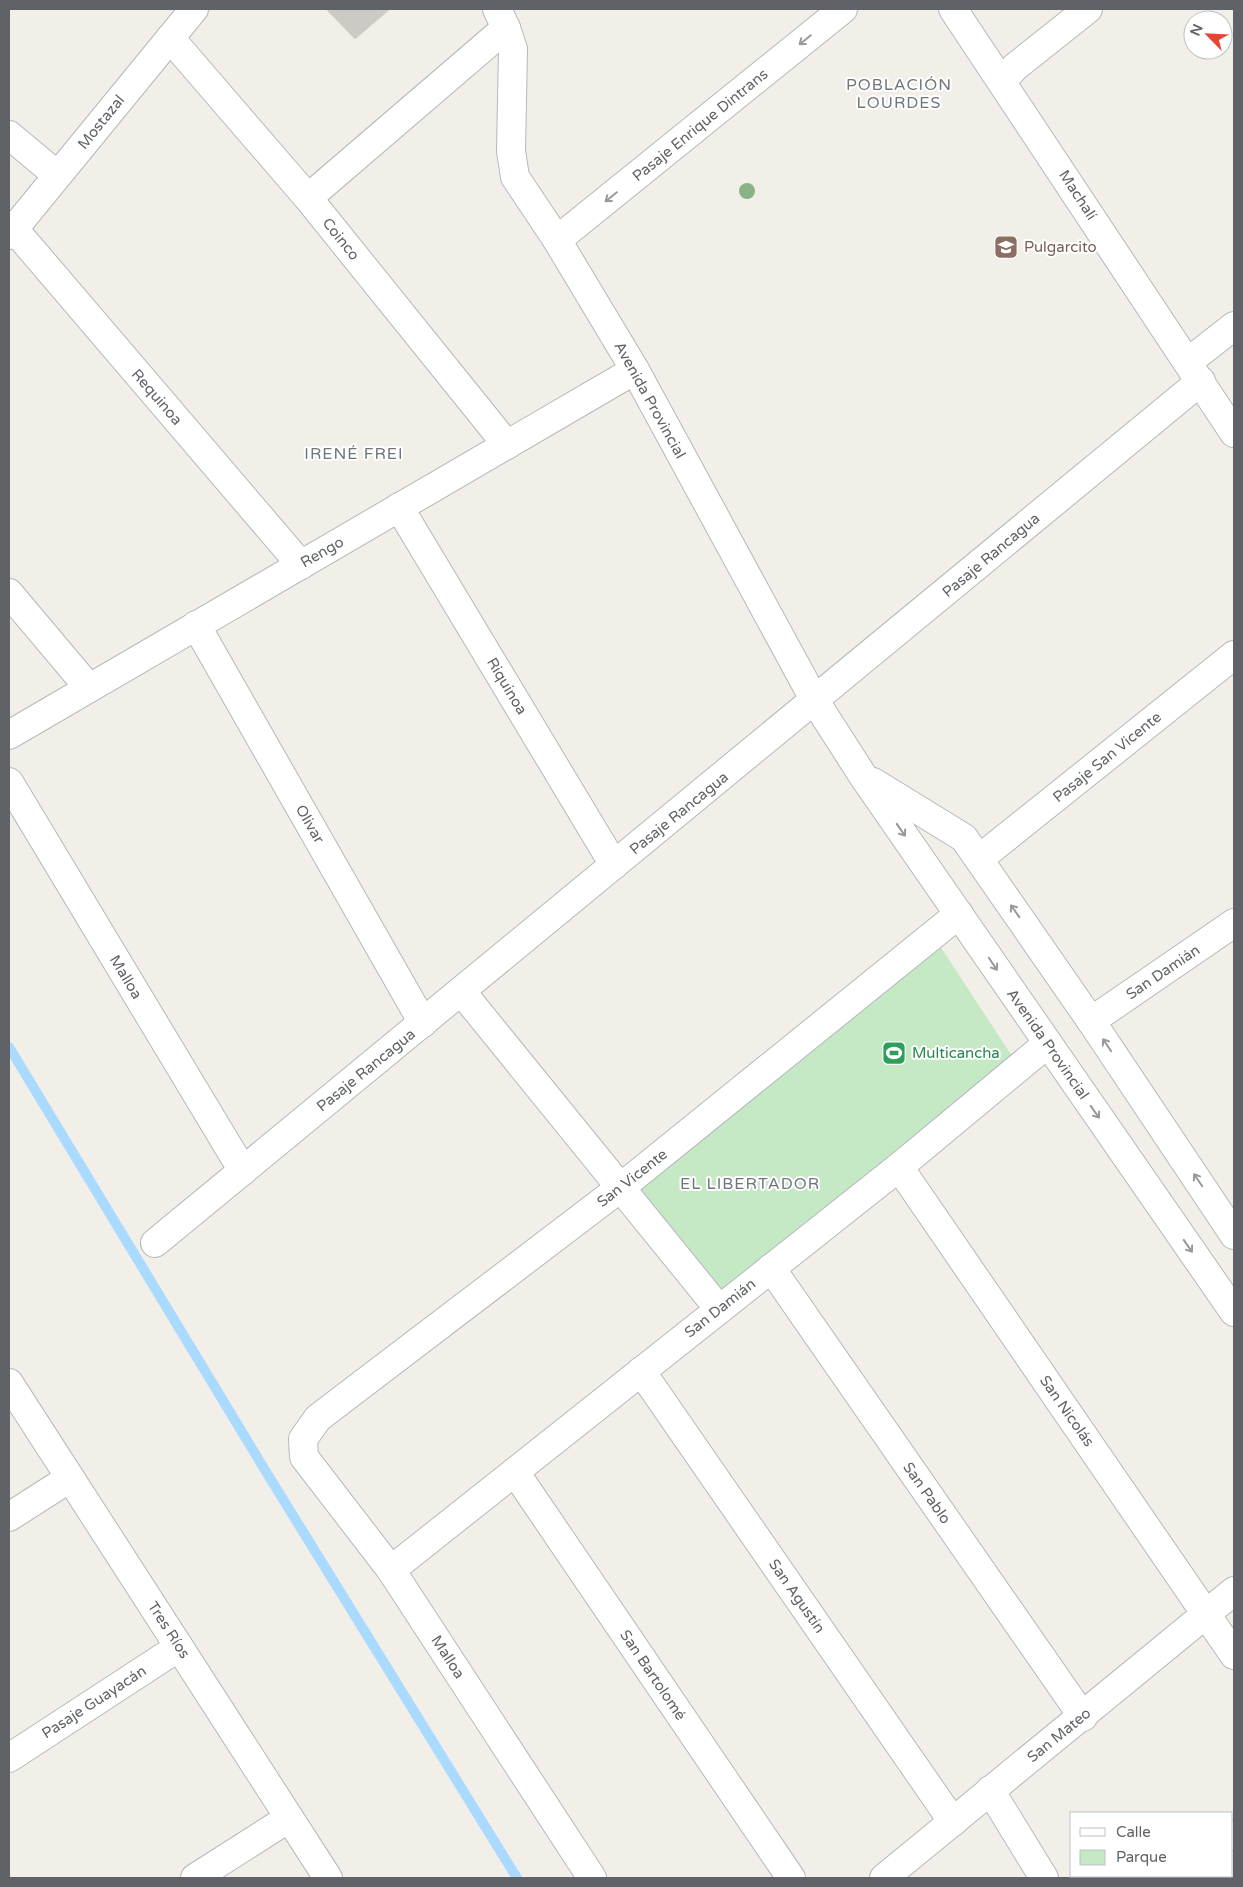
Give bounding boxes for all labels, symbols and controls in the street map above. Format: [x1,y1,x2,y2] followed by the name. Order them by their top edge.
[1183,10,1233,60] north arrow
[1187,21,1207,39] text: N
[799,34,812,45] one-way arrow
[629,65,771,185] street label: Pasaje Enrique Dintrans
[846,75,952,113] district label: POBLACIÓN LOURDES
[74,91,128,153] street label: Mostazal
[1055,167,1101,224] street label: Machalí
[605,192,618,203] one-way arrow
[319,214,363,264] street label: Coinco
[993,234,1019,260] school or university icon: Pulgarcito
[1024,238,1097,256] place label: Pulgarcito
[610,338,690,462] street label: Avenida Provincial
[128,365,186,429] street label: Requinoa
[304,444,404,464] district label: IRENÉ FREI
[939,509,1043,601] street label: Pasaje Rancagua
[297,532,347,572] street label: Rengo
[483,654,531,718] street label: Riquinoa
[1049,708,1165,806] street label: Pasaje San Vicente
[626,768,732,858] street label: Pasaje Rancagua
[292,802,328,847] street label: Olivar
[896,823,906,837] one-way arrow
[1010,904,1020,918] one-way arrow
[1123,941,1203,1003] street label: San Damián
[106,952,146,1002] street label: Malloa
[988,957,998,971] one-way arrow
[1003,985,1093,1103] street label: Avenida Provincial
[313,1025,419,1115] street label: Pasaje Rancagua
[1102,1038,1112,1052] one-way arrow
[881,1040,907,1066] sports icon: Multicancha
[912,1044,1000,1062] place label: Multicancha
[1090,1105,1100,1119] one-way arrow
[593,1145,671,1211] street label: San Vicente
[1192,1173,1203,1187] one-way arrow
[680,1174,820,1194] district label: EL LIBERTADOR
[1183,1239,1193,1253] one-way arrow
[681,1275,759,1341] street label: San Damián
[1036,1372,1098,1450] street label: San Nicolás
[899,1459,955,1527] street label: San Pablo
[765,1556,829,1636] street label: San Agustín
[144,1598,194,1662] street label: Tres Ríos
[616,1626,690,1724] street label: San Bartolomé
[427,1632,469,1682] street label: Malloa
[38,1662,150,1742] street label: Pasaje Guayacán
[1024,1704,1094,1766] street label: San Mateo
[1070,1812,1233,1877] legend
[1116,1823,1151,1841] text: Calle
[1116,1848,1167,1866] text: Parque

